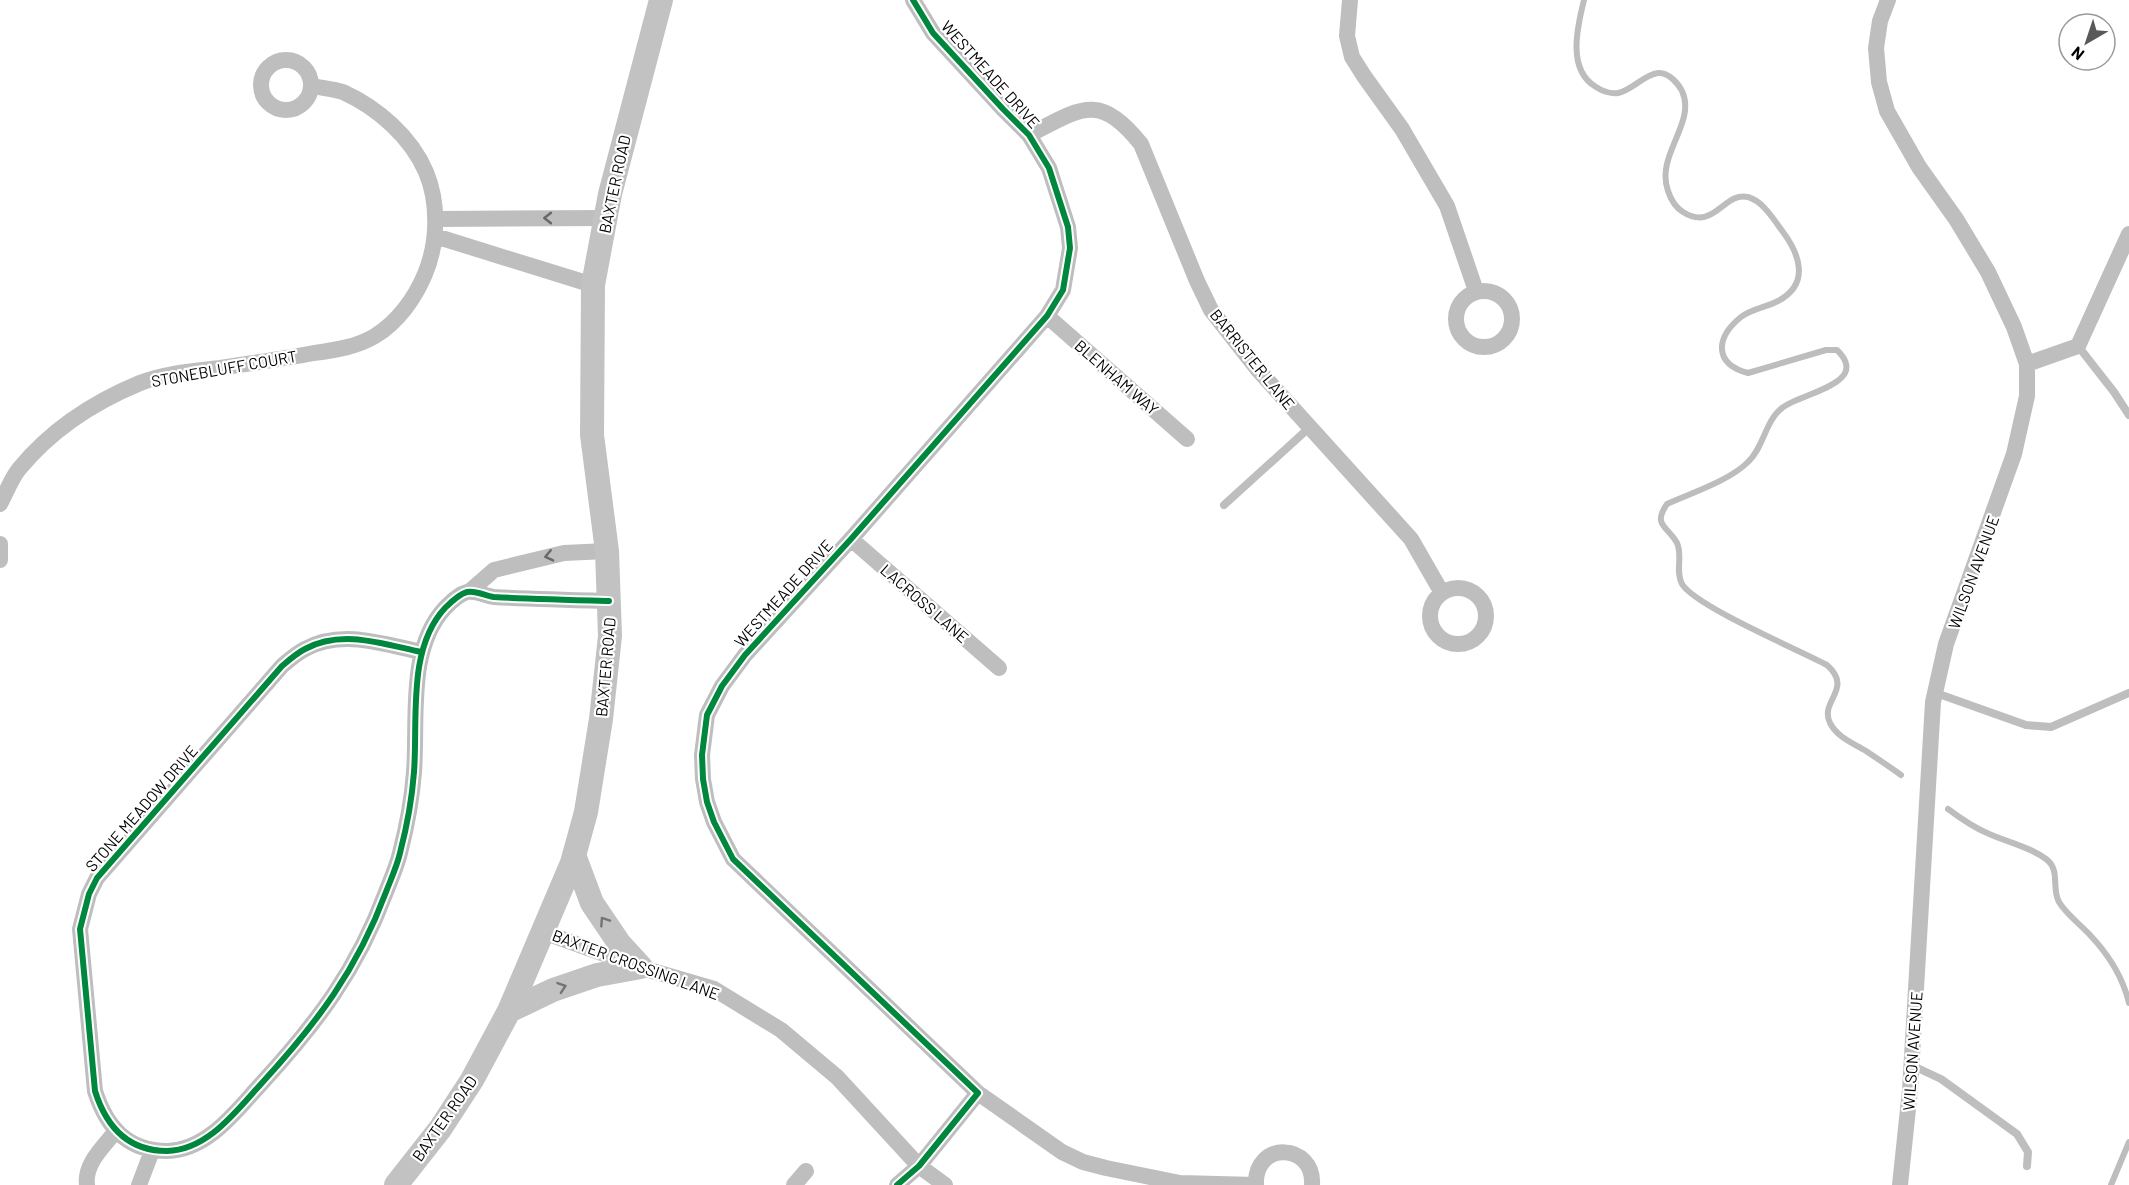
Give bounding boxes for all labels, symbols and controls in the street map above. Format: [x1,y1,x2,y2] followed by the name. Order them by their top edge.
[2057,12,2117,72] north arrow
[938,16,1044,132] street label: WESTMEADE DRIVE
[2067,43,2087,65] text: N
[594,133,634,235] street label: BAXTER ROAD
[543,212,552,224] one-way arrow
[1207,305,1299,413] street label: BARRISTER LANE
[1071,335,1163,419] street label: BLENHAM WAY
[150,346,298,390] street label: STONEBLUFF COURT
[1944,513,2002,631] street label: WILSON AVENUE
[730,535,836,651] street label: WESTMEADE DRIVE
[544,549,554,562] one-way arrow
[877,560,973,646] street label: LACROSS LANE
[591,616,619,718] street label: BAXTER ROAD
[81,741,201,875] street label: STONE MEADOW DRIVE
[601,917,612,928] one-way arrow
[550,925,722,1003] street label: BAXTER CROSSING LANE
[556,982,567,995] one-way arrow
[1898,991,1926,1111] street label: WILSON AVENUE
[408,1072,480,1164] street label: BAXTER ROAD

